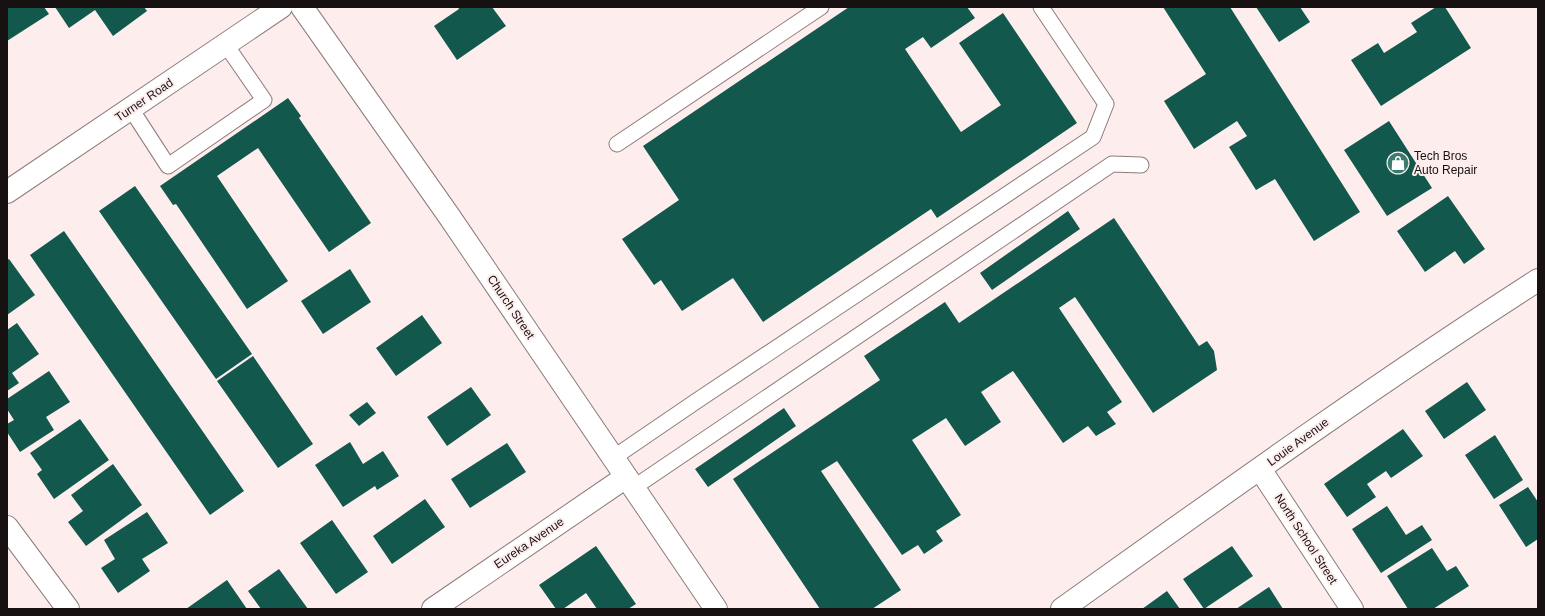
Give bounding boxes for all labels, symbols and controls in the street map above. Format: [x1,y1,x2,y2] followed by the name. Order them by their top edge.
[112,75,176,125] street label: Turner Road
[1414,149,1477,177] place label: Tech Bros Auto Repair
[1385,150,1411,176] shop icon: Tech Bros Auto Repair
[484,272,538,342] street label: Church Street
[1265,415,1332,469] street label: Louie Avenue
[1272,491,1341,587] street label: North School Street
[491,514,567,572] street label: Eureka Avenue

